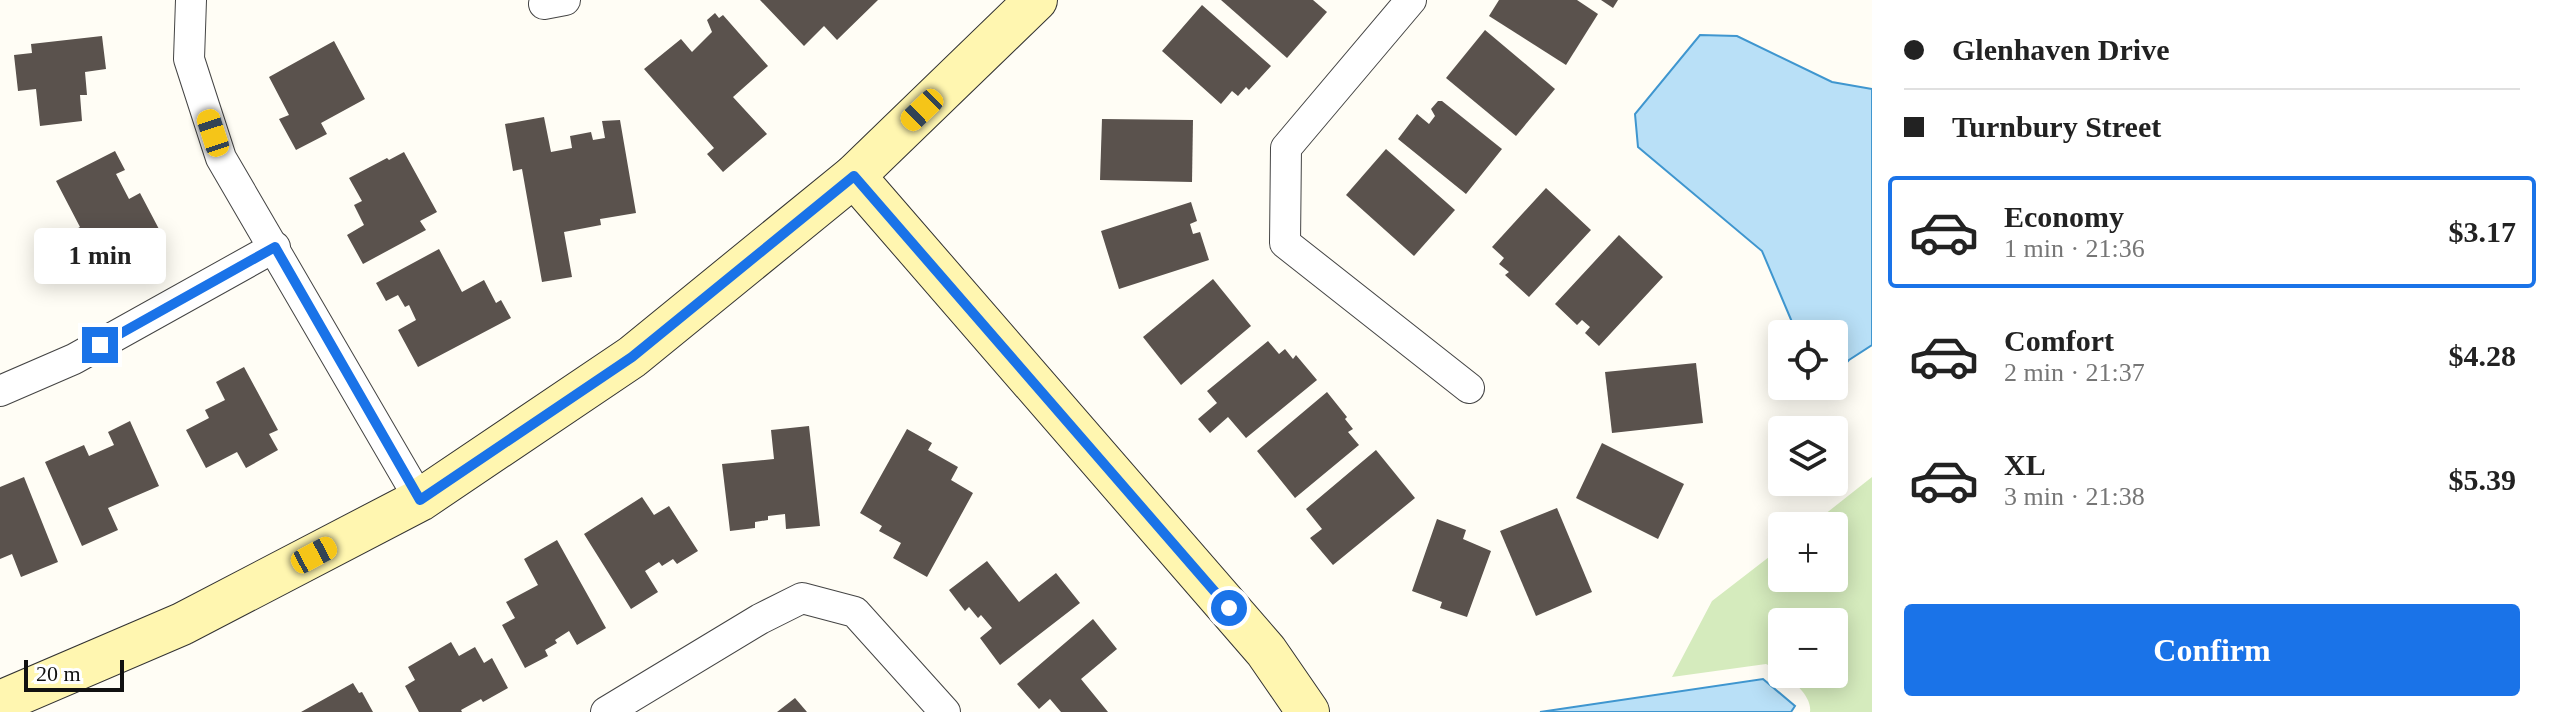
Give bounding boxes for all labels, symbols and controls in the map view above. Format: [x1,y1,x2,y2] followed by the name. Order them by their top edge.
[1952,33,2170,66] text: Glenhaven Drive
[896,85,948,135] car
[194,106,232,160] car
[1952,110,2161,143] text: Turnbury Street
[1908,196,1980,268] icon: car
[2004,200,2124,233] text: Economy
[2449,215,2516,248] text: $3.17
[34,229,166,285] callout: 1 min
[2004,234,2145,263] text: 1 min · 21:36
[69,241,131,270] text: 1 min
[1768,320,1848,688] map controls
[1768,320,1848,400] button: locate
[1908,320,1980,392] icon: car
[2004,324,2114,357] text: Comfort
[82,327,118,363] route end
[2449,339,2516,372] text: $4.28
[2004,358,2145,387] text: 2 min · 21:37
[1768,416,1848,496] button: layers
[1908,444,1980,516] icon: car
[2004,448,2046,481] text: XL
[2449,463,2516,496] text: $5.39
[2004,482,2145,511] text: 3 min · 21:38
[1768,512,1848,592] button: +
[287,533,341,577] car
[1211,590,1247,626] route start
[1904,604,2520,696] button: Confirm
[1768,608,1848,688] button: −
[24,656,124,692] scale bar
[36,661,81,686] text: 20 m

